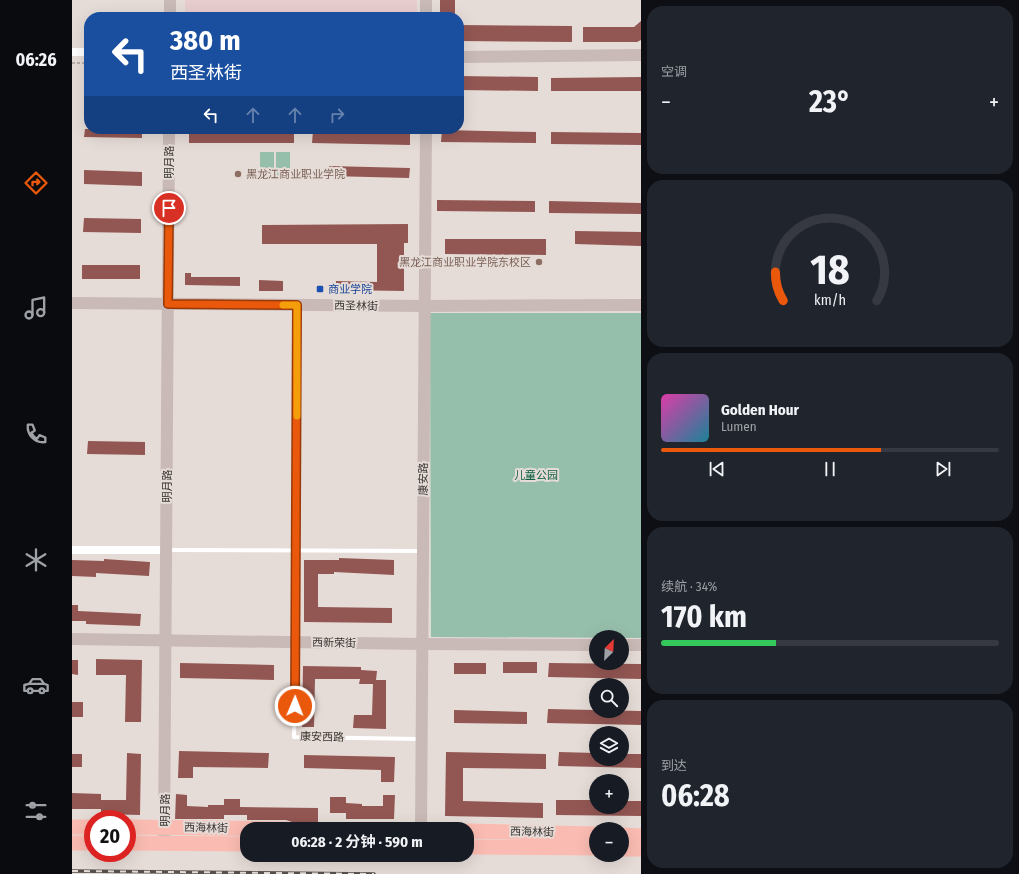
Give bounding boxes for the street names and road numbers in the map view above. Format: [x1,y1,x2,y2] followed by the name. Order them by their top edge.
[163,146,176,179] street label: 明月路
[334,299,378,313] street label: 西圣林街
[417,463,430,496] street label: 康安路
[161,470,174,503] street label: 明月路
[312,636,356,650] street label: 西新荣街
[300,730,344,744] street label: 康安西路
[159,794,172,827] street label: 明月路
[184,821,228,835] street label: 西海林街
[510,825,554,839] street label: 西海林街

